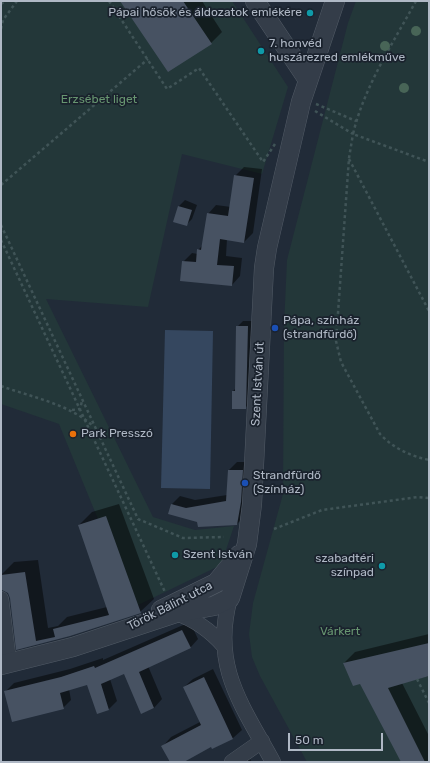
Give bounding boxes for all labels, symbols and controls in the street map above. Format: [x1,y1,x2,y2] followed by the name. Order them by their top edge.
[108,6,302,20] place label: Pápai hősök és áldozatok emlékére
[305,8,315,18] marker: Pápai hősök és áldozatok emlékére
[269,37,405,65] place label: 7. honvéd huszárezred emlékműve
[256,46,266,56] marker: 7. honvéd huszárezred emlékműve
[61,93,137,107] park label: Erzsébet liget
[283,314,359,342] place label: Pápa, színház (strandfürdő)
[270,323,280,333] marker: Pápa, színház (strandfürdő)
[249,342,267,426] street label: Szent István út
[81,427,153,441] place label: Park Presszó
[68,429,78,439] marker: Park Presszó
[253,469,321,497] place label: Strandfürdő (Színház)
[240,478,250,488] marker: Strandfürdő (Színház)
[183,548,252,562] place label: Szent István
[170,550,180,560] marker: Szent István
[315,552,374,580] place label: szabadtéri színpad
[377,561,387,571] marker: szabadtéri színpad
[125,578,215,634] street label: Török Bálint utca
[320,625,360,639] park label: Várkert
[290,725,385,751] scale bar
[295,733,323,747] text: 50 m

